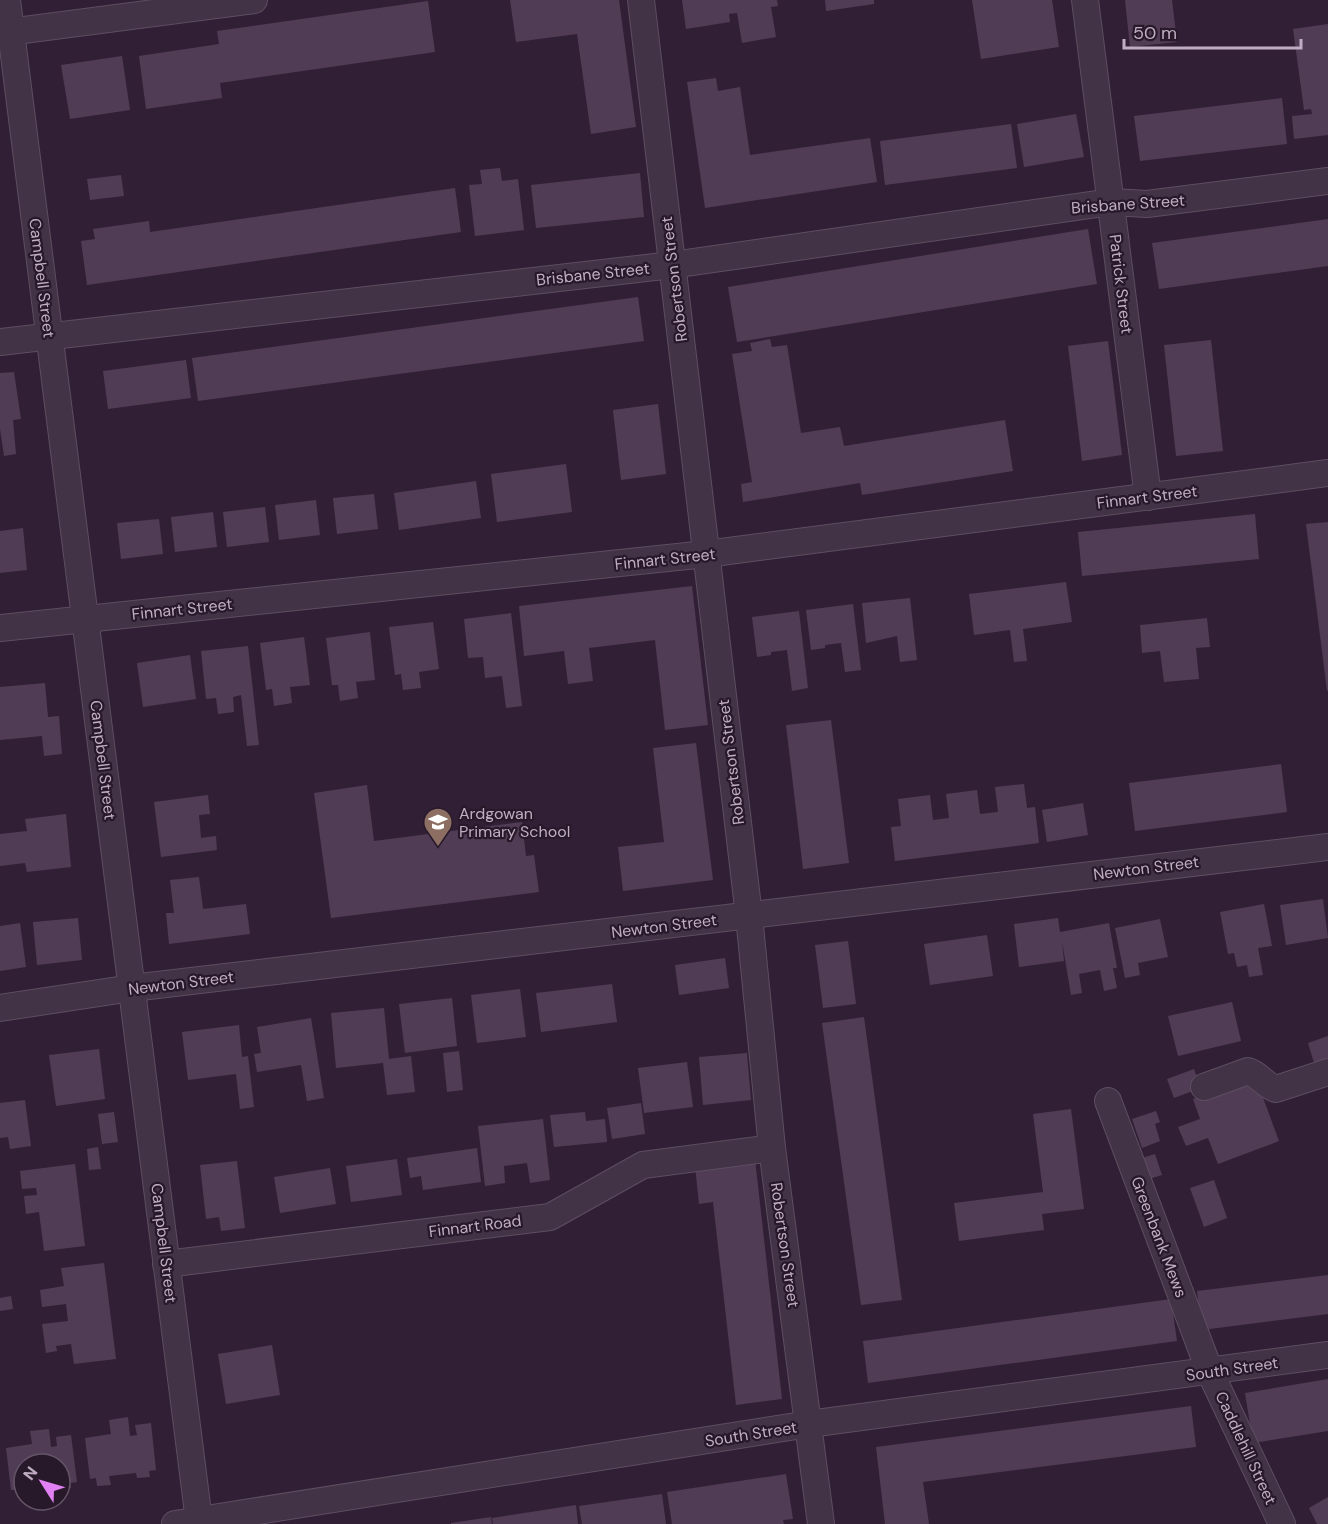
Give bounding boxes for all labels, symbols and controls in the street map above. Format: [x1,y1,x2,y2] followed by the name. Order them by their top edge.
[1124,12,1301,50] scale bar
[1133,21,1177,45] text: 50 m
[1070,190,1186,218] street label: Brisbane Street
[656,215,692,343] street label: Robertson Street
[24,217,60,339] street label: Campbell Street
[1104,233,1138,335] street label: Patrick Street
[535,258,651,290] street label: Brisbane Street
[1095,480,1199,514] street label: Finnart Street
[614,543,716,575] street label: Finnart Street
[131,593,233,625] street label: Finnart Street
[713,698,749,826] street label: Robertson Street
[85,699,121,821] street label: Campbell Street
[459,803,570,842] place label: Ardgowan Primary School
[422,806,454,848] school or university icon: Ardgowan Primary School
[1092,851,1200,885] street label: Newton Street
[610,909,718,943] street label: Newton Street
[127,966,235,1000] street label: Newton Street
[1126,1174,1192,1300] street label: Greenbank Mews
[766,1181,804,1309] street label: Robertson Street
[146,1182,182,1304] street label: Campbell Street
[427,1210,523,1242] street label: Finnart Road
[1184,1352,1280,1386] street label: South Street
[1211,1388,1281,1508] street label: Caddlehill Street
[703,1416,799,1452] street label: South Street
[12,1452,72,1512] north arrow
[19,1462,42,1484] text: N

